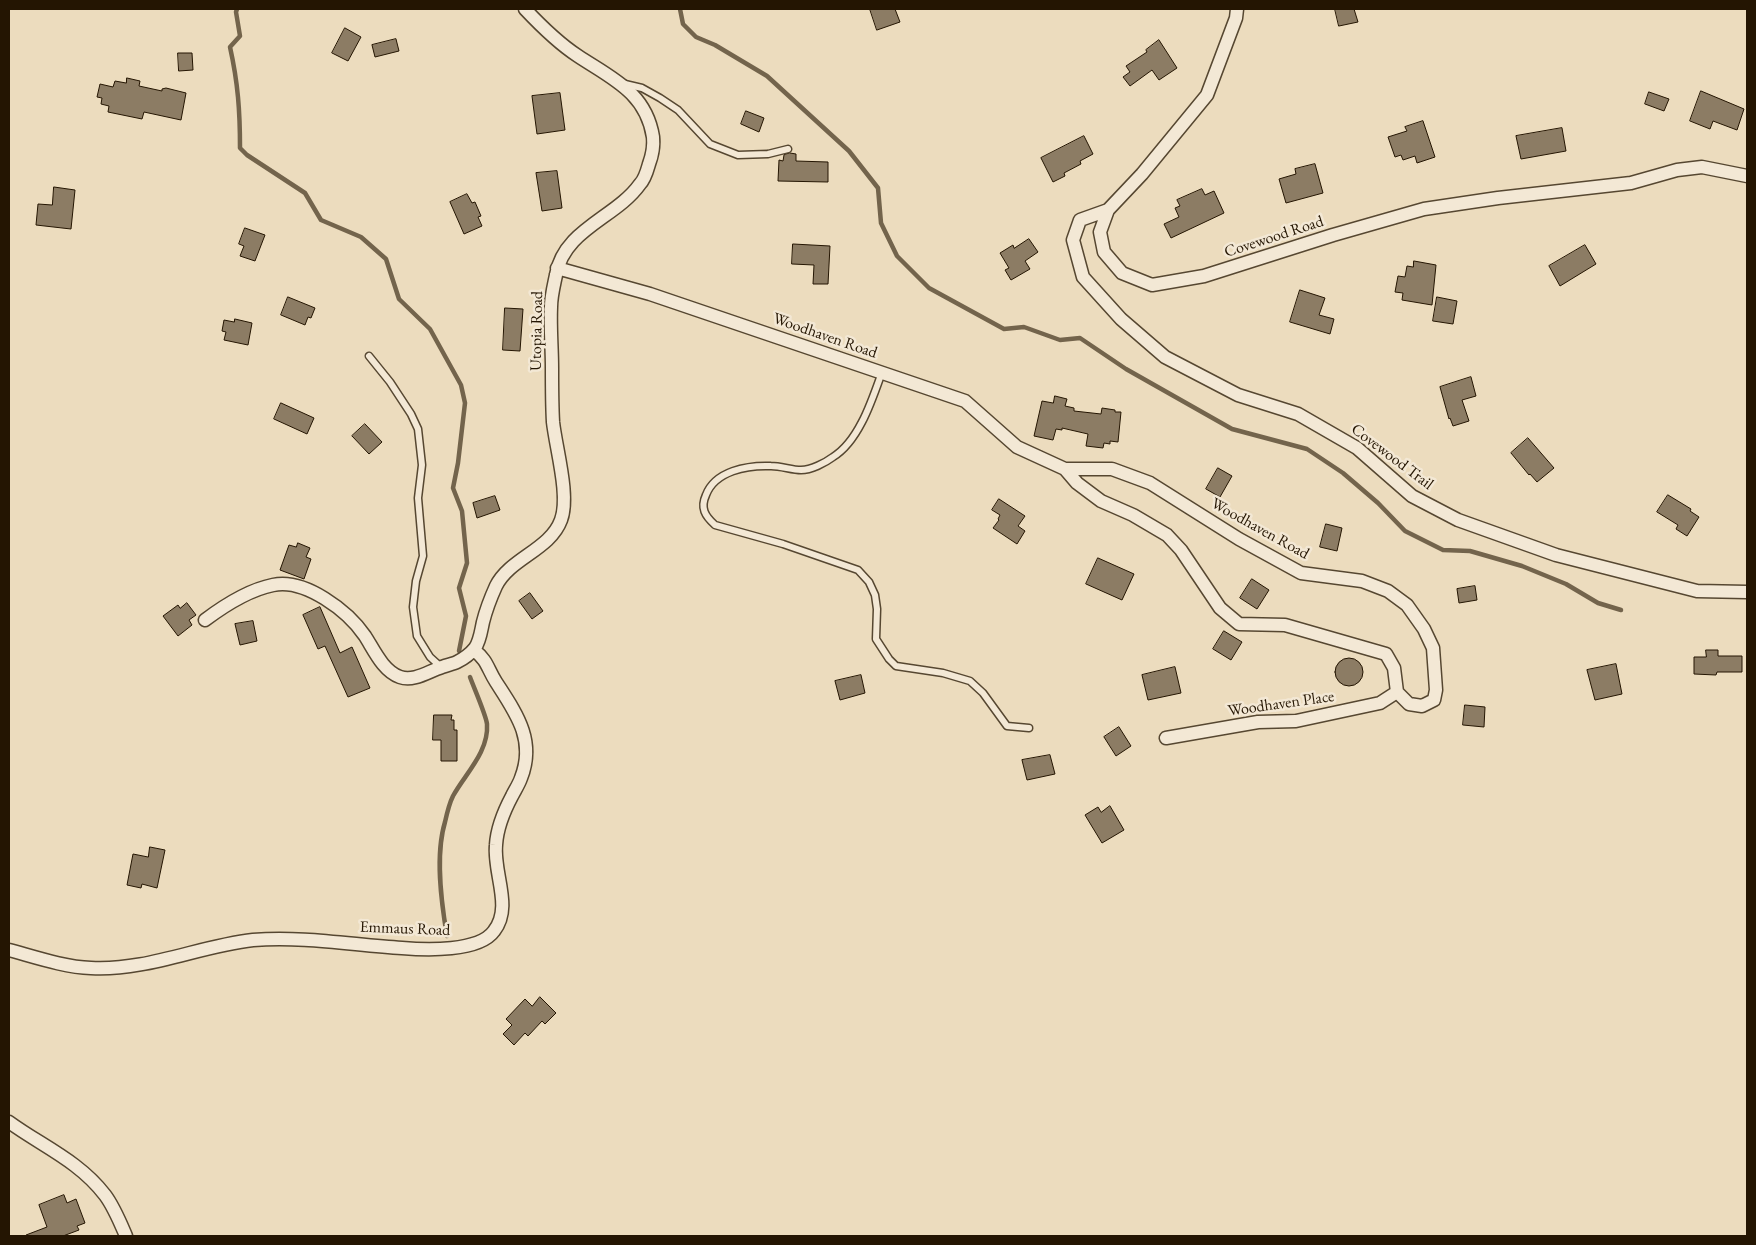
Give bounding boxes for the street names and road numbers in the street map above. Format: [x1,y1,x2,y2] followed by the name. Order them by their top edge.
[1222,212,1326,262] street label: Covewood Road
[527,291,547,371] street label: Utopia Road
[770,309,880,363] street label: Woodhaven Road
[1347,420,1437,494] street label: Covewood Trail
[1208,494,1312,564] street label: Woodhaven Road
[1227,687,1335,721] street label: Woodhaven Place
[359,918,451,940] street label: Emmaus Road

